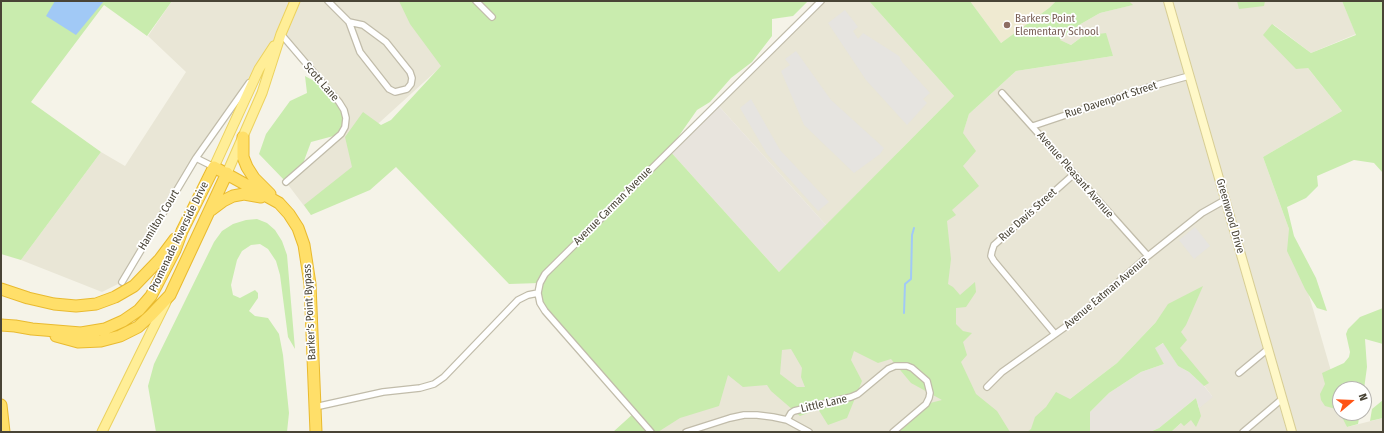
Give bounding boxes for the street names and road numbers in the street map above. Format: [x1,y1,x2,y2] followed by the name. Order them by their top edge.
[301,60,341,104] street label: Scott Lane
[1063,79,1159,121] street label: Rue Davenport Street
[1034,129,1116,221] street label: Avenue Pleasant Avenue
[571,164,655,248] street label: Avenue Carman Avenue
[1213,177,1247,255] street label: Greenwood Drive
[146,180,212,294] street label: Promenade Riverside Drive
[996,186,1060,244] street label: Rue Davis Street
[136,187,182,253] street label: Hamilton Court
[1062,254,1150,332] street label: Avenue Eatman Avenue
[301,264,319,360] street label: Barker's Point Bypass
[800,392,848,416] street label: Little Lane

